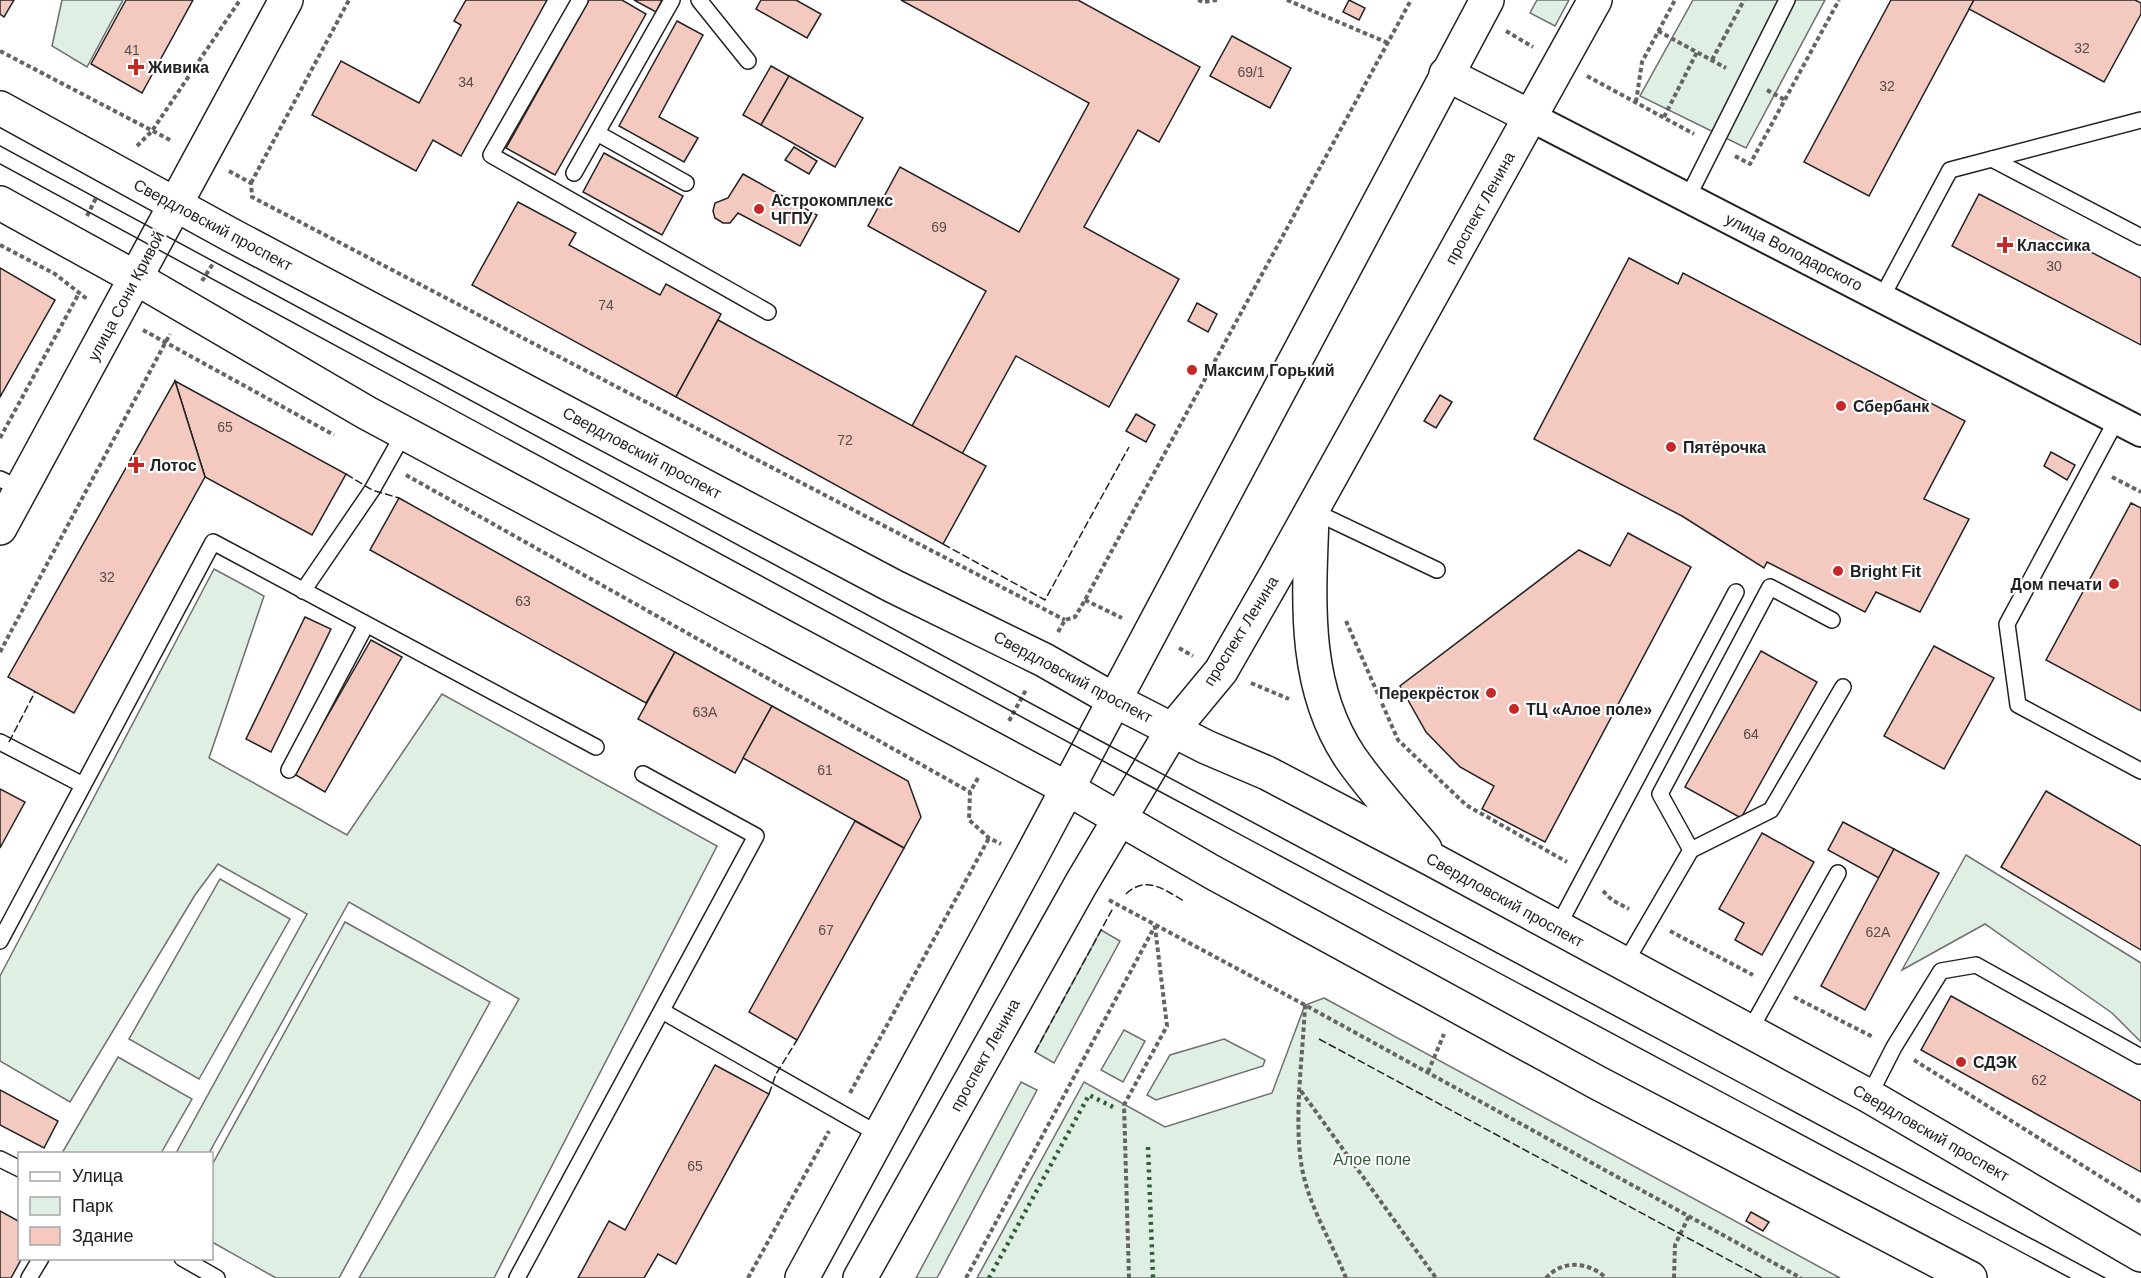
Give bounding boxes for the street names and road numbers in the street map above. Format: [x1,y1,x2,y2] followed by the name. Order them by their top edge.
[1442,149,1518,267] street label: проспект Ленина
[131,176,296,274] street label: Свердловский проспект
[1723,210,1865,294] street label: улица Володарского
[85,228,167,364] street label: улица Сони Кривой
[560,404,725,502] street label: Свердловский проспект
[1200,573,1282,689] street label: проспект Ленина
[991,628,1156,726] street label: Свердловский проспект
[1423,850,1587,951] street label: Свердловский проспект
[947,996,1023,1114] street label: проспект Ленина
[1850,1081,2013,1185] street label: Свердловский проспект

